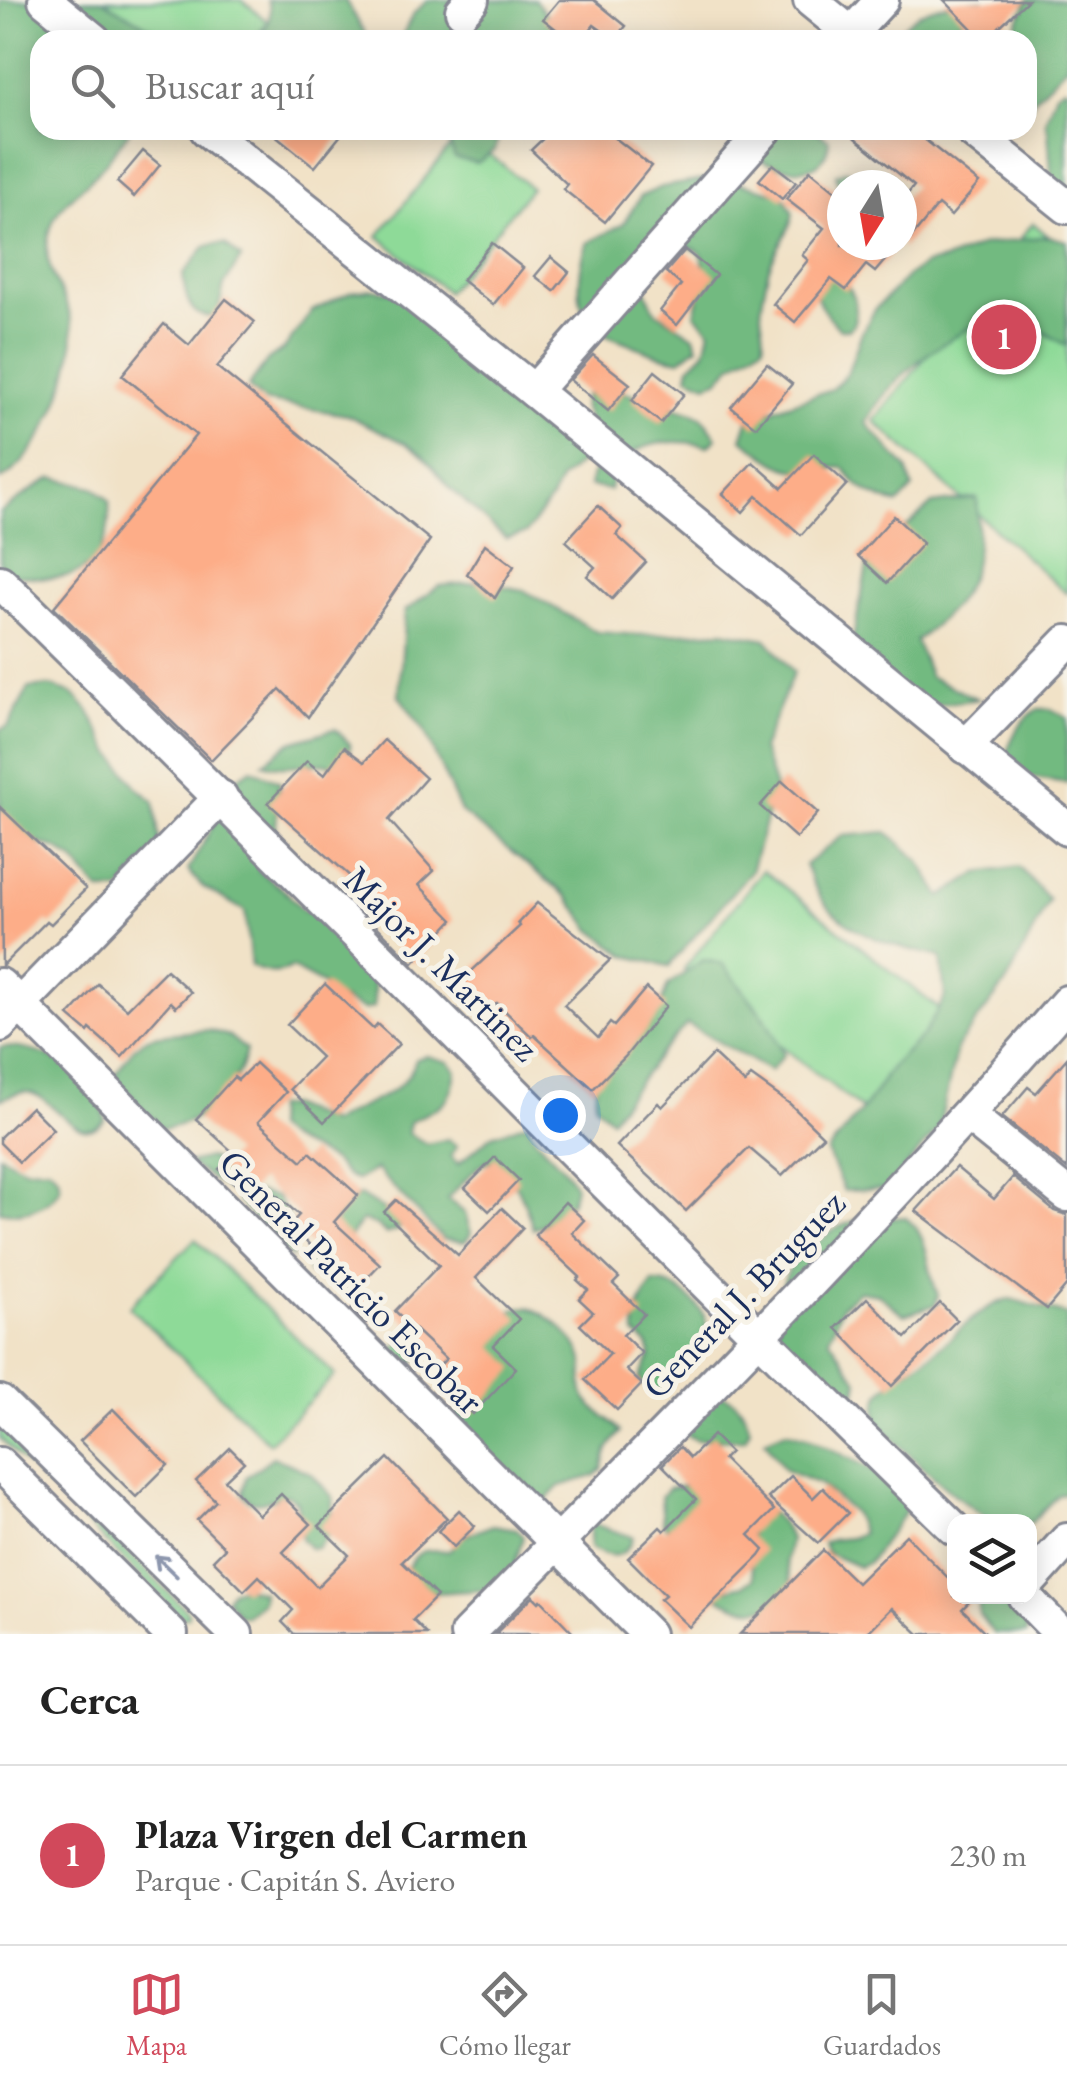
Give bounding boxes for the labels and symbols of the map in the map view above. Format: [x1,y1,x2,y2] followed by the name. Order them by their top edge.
[827,170,917,260] north arrow
[972,300,1036,374] pin: 1
[334,855,551,1072] street label: Major J. Martinez
[535,1090,586,1141] your location
[209,1138,495,1424] street label: General Patricio Escobar
[631,1179,856,1409] street label: General J. Bruguez
[155,1554,179,1578] one-way arrow

